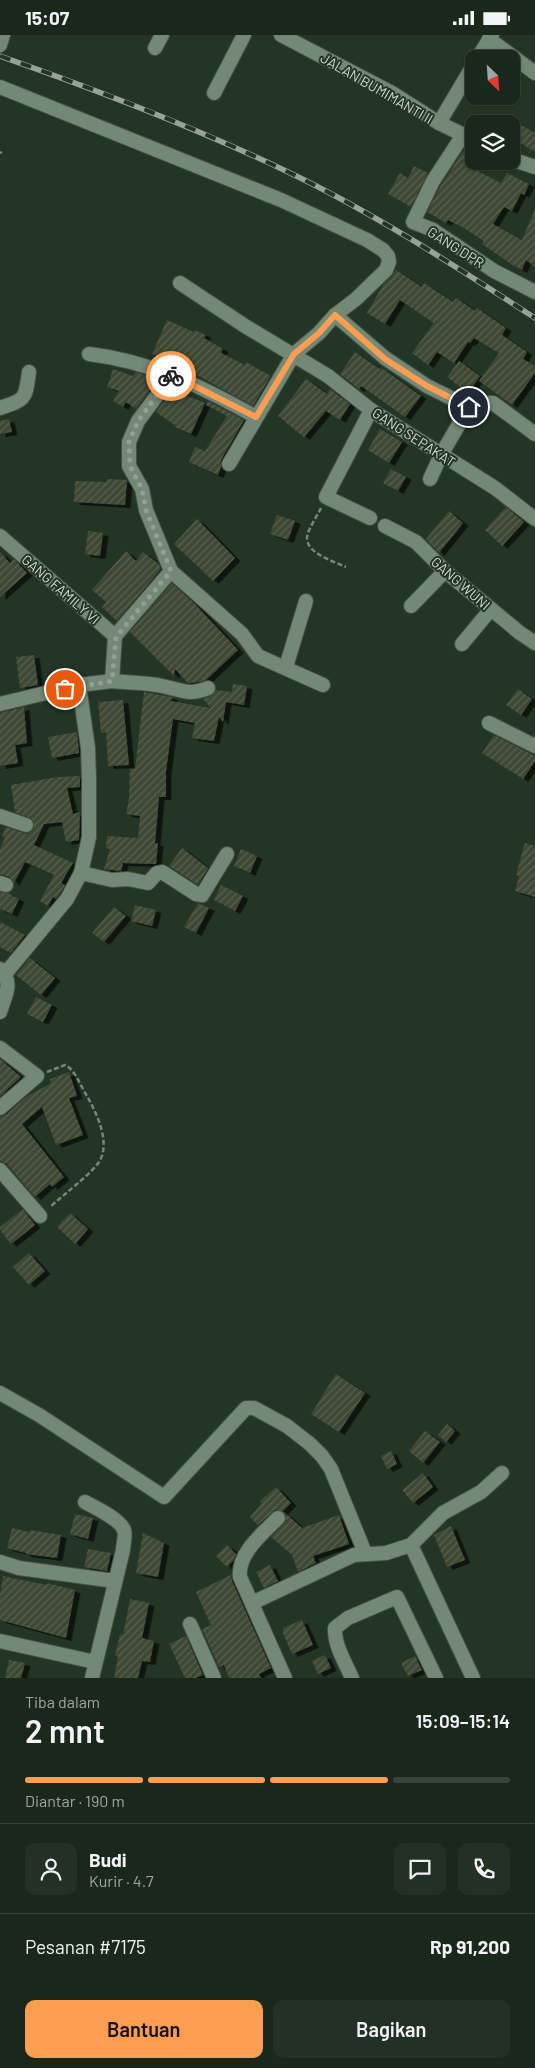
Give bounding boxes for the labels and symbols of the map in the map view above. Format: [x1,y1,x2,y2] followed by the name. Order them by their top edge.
[318,49,436,127] street label: JALAN BUMIMANTI II
[465,50,520,105] north arrow
[425,223,487,271] street label: GANG DPR
[146,351,196,401] courier
[448,386,490,428] pin
[369,404,459,470] street label: GANG SEPAKAT
[19,551,103,627] street label: GANG FAMILY VI
[428,553,494,613] street label: GANG WUNI
[44,668,86,710] pin

